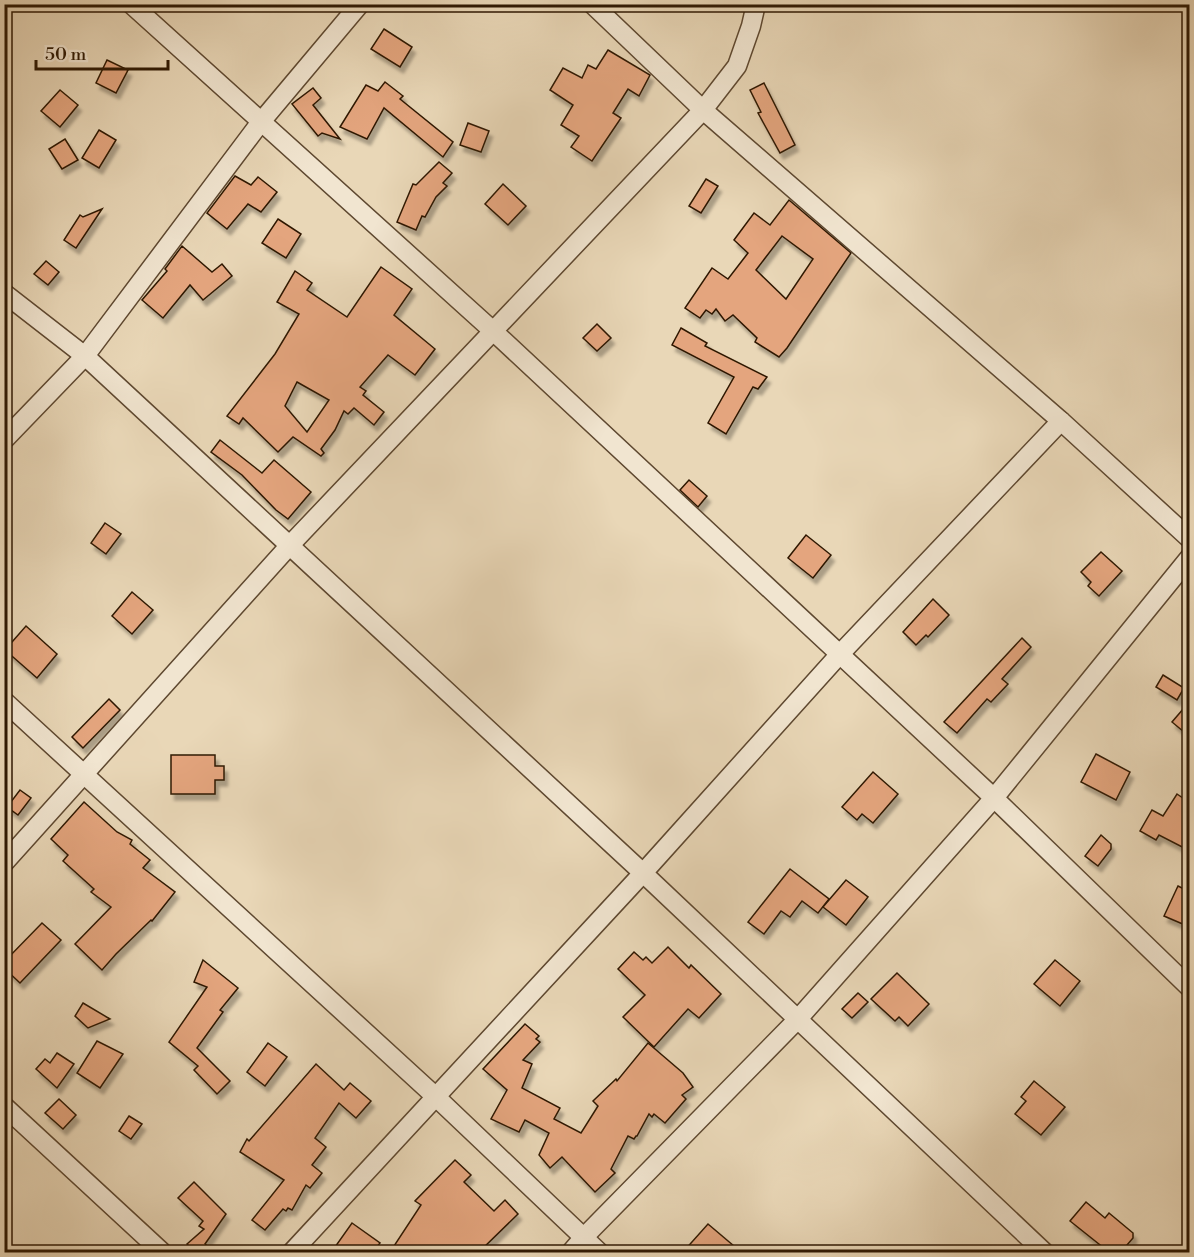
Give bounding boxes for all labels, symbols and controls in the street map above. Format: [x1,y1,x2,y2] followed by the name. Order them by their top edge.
[36,33,168,71] scale bar
[45,43,87,66] text: 50 m

